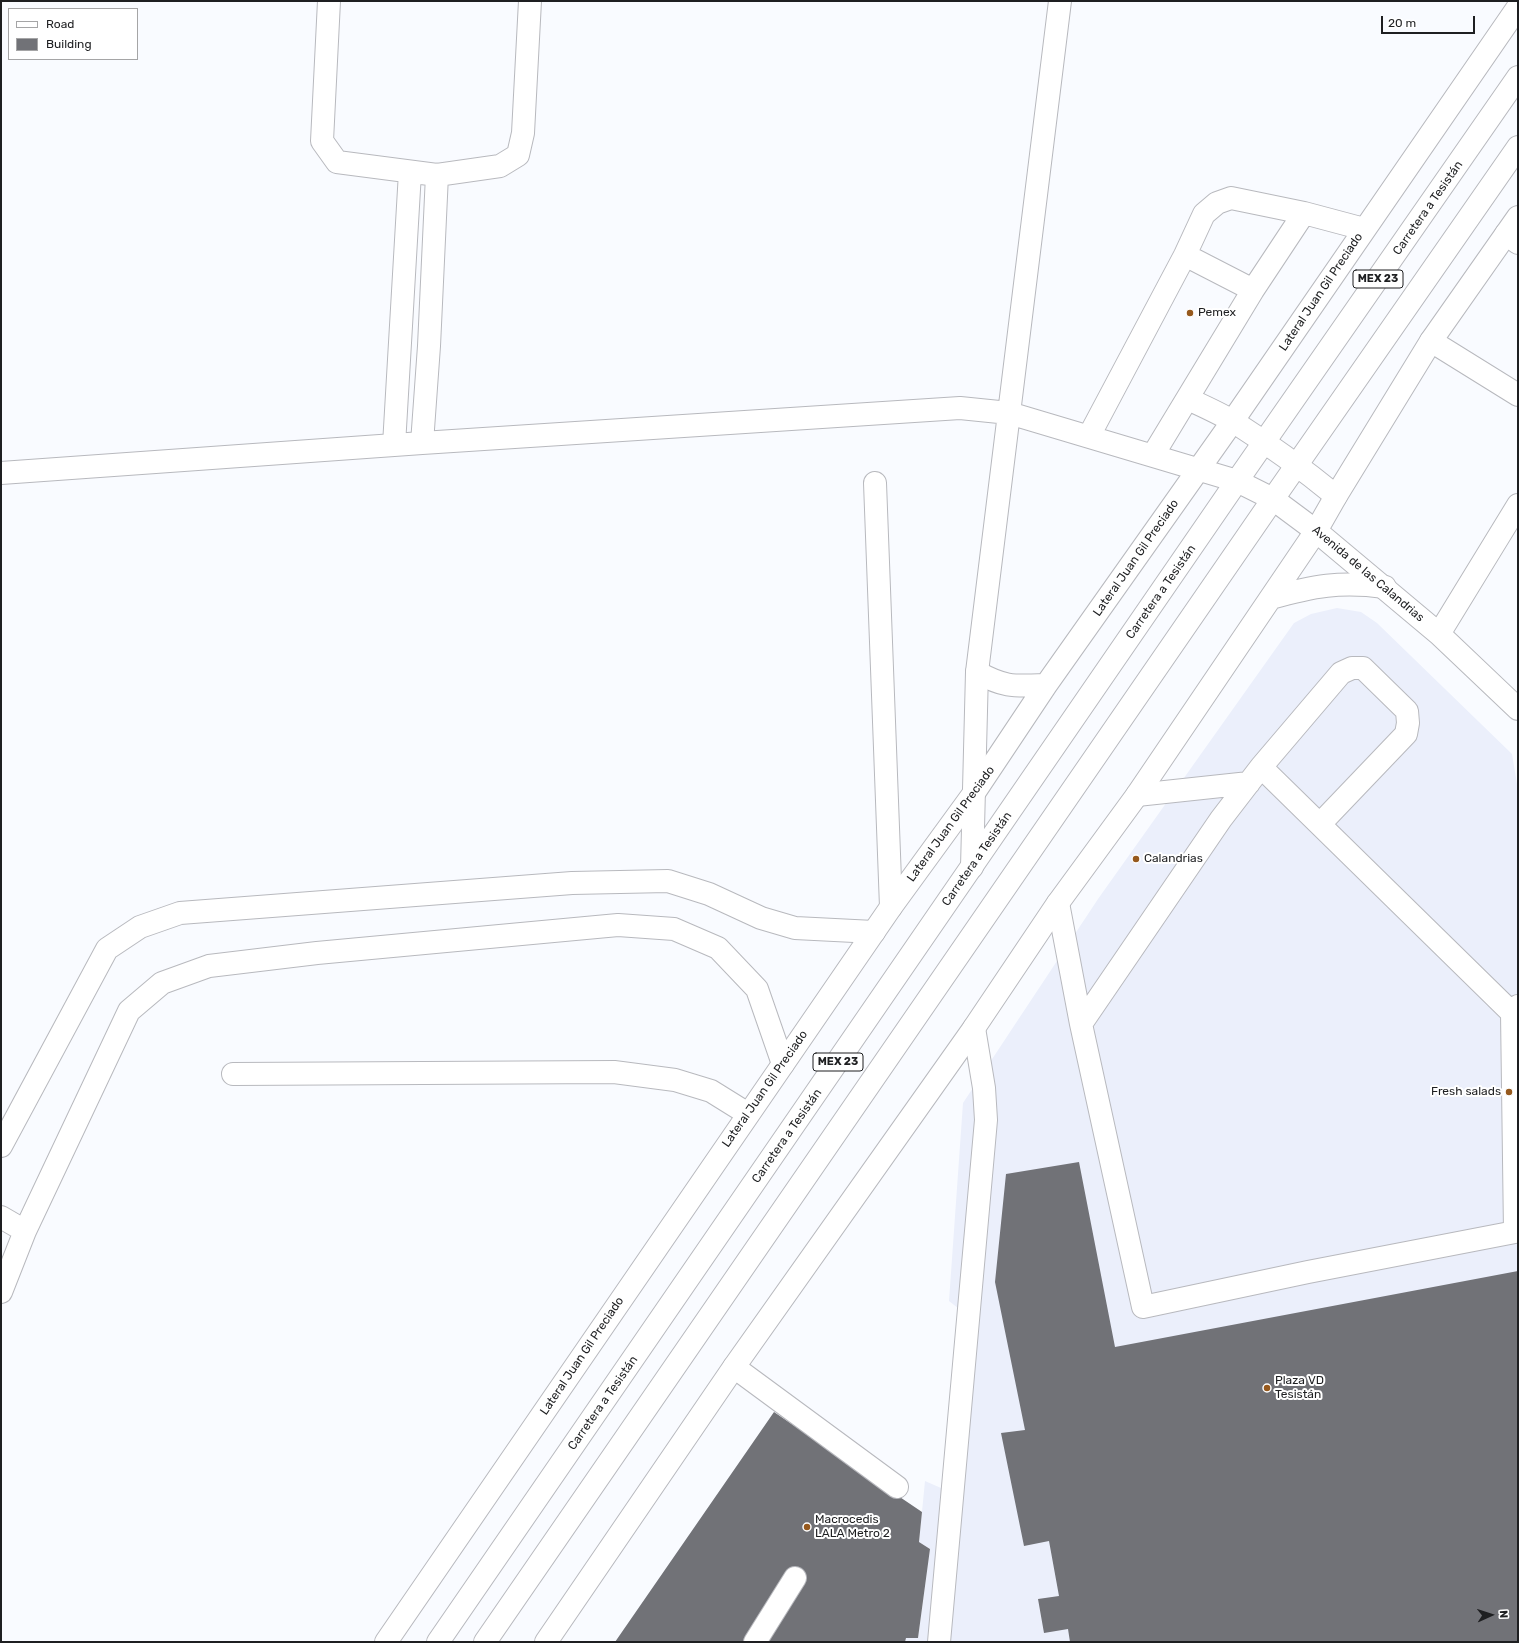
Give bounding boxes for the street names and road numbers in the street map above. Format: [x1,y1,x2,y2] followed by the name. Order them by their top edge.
[1390,158,1466,258] street label: Carretera a Tesistán
[1276,230,1366,354] street label: Lateral Juan Gil Preciado
[1353,270,1403,288] road number: MEX 23
[1090,497,1182,619] street label: Lateral Juan Gil Preciado
[1309,523,1427,625] street label: Avenida de las Calandrias
[1123,542,1199,642] street label: Carretera a Tesistán
[904,763,998,885] street label: Lateral Juan Gil Preciado
[939,809,1015,909] street label: Carretera a Tesistán
[719,1028,811,1150] street label: Lateral Juan Gil Preciado
[813,1053,863,1071] road number: MEX 23
[749,1086,825,1186] street label: Carretera a Tesistán
[537,1294,627,1418] street label: Lateral Juan Gil Preciado
[565,1353,641,1453] street label: Carretera a Tesistán

